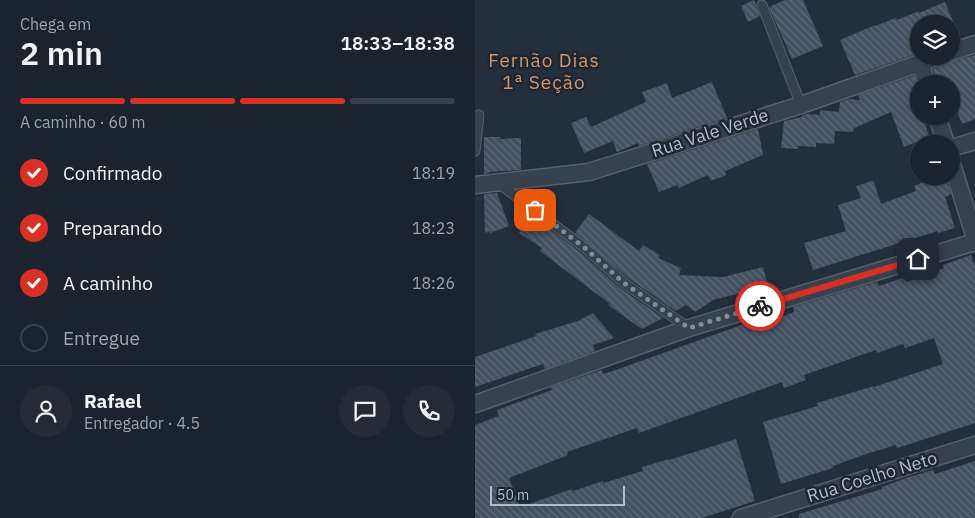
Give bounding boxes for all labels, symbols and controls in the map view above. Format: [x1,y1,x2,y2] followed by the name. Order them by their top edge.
[20,14,91,34] text: Chega em
[910,15,960,185] map controls
[910,15,960,65] button: layers
[341,31,455,55] text: 18:33–18:38
[20,32,103,74] text: 2 min
[488,48,600,94] district label: Fernão Dias 1ª Seção
[910,75,960,125] button: +
[648,103,771,162] street label: Rua Vale Verde
[20,112,145,132] text: A caminho · 60 m
[910,135,960,185] button: −
[20,159,48,187] icon: check
[63,161,162,185] text: Confirmado
[412,163,455,183] text: 18:19
[514,189,556,231] pin
[521,196,549,224] icon: bag
[20,214,48,242] icon: check
[63,216,162,240] text: Preparando
[412,218,455,238] text: 18:23
[897,238,939,280] pin
[904,245,932,273] icon: home
[20,269,48,297] icon: check
[63,271,153,295] text: A caminho
[412,273,455,293] text: 18:26
[735,281,785,331] courier
[746,292,774,320] icon: bike
[63,326,140,350] text: Entregue
[20,385,72,437] button: person
[339,385,391,437] button: chat
[403,385,455,437] button: phone
[84,389,142,413] text: Rafael
[84,413,200,433] text: Entregador · 4.5
[804,446,940,507] street label: Rua Coelho Neto
[490,483,625,506] scale bar
[497,486,529,504] text: 50 m

